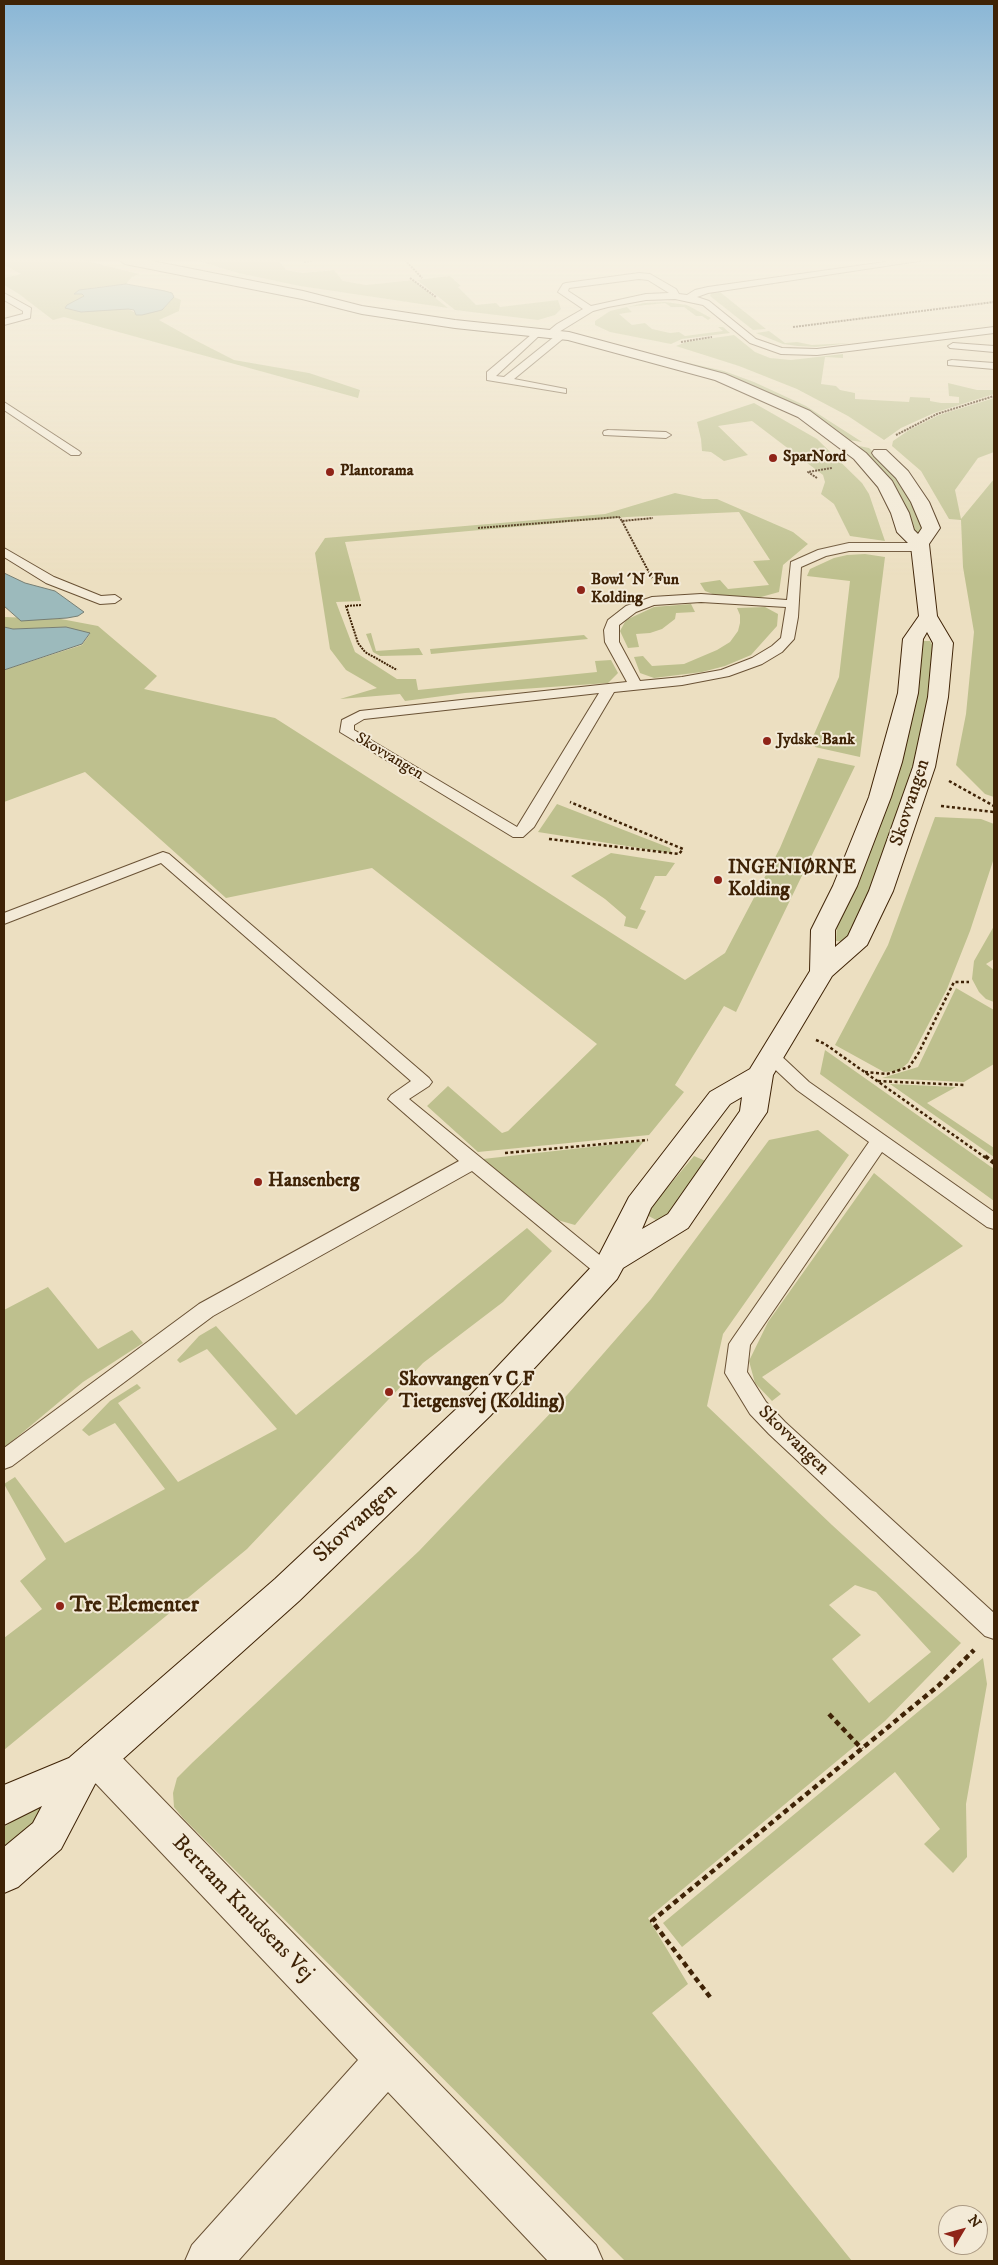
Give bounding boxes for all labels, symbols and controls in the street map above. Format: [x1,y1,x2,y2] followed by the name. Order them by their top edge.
[783,448,846,468] place label: SparNord
[767,452,779,464] marker: SparNord
[340,462,414,482] place label: Plantorama
[324,466,336,478] marker: Plantorama
[591,571,679,609] place label: Bowl´N´Fun Kolding
[575,584,587,596] marker: Bowl´N´Fun Kolding
[351,729,427,785] street label: Skovvangen
[777,731,855,751] place label: Jydske Bank
[761,735,773,747] marker: Jydske Bank
[886,757,936,849] street label: Skovvangen
[728,858,856,902] place label: INGENIØRNE Kolding
[712,874,724,886] marker: INGENIØRNE Kolding
[268,1171,359,1193] place label: Hansenberg
[252,1176,264,1188] marker: Hansenberg
[399,1370,565,1414] place label: Skovvangen v C F Tietgensvej (Kolding)
[383,1386,395,1398] marker: Skovvangen v C F Tietgensvej (Kolding)
[753,1401,833,1481] street label: Skovvangen
[309,1479,403,1569] street label: Skovvangen
[70,1593,199,1619] place label: Tre Elementer
[54,1600,66,1612] marker: Tre Elementer
[166,1831,318,1987] street label: Bertram Knudsens Vej
[938,2205,988,2255] north arrow
[964,2212,985,2232] text: N

